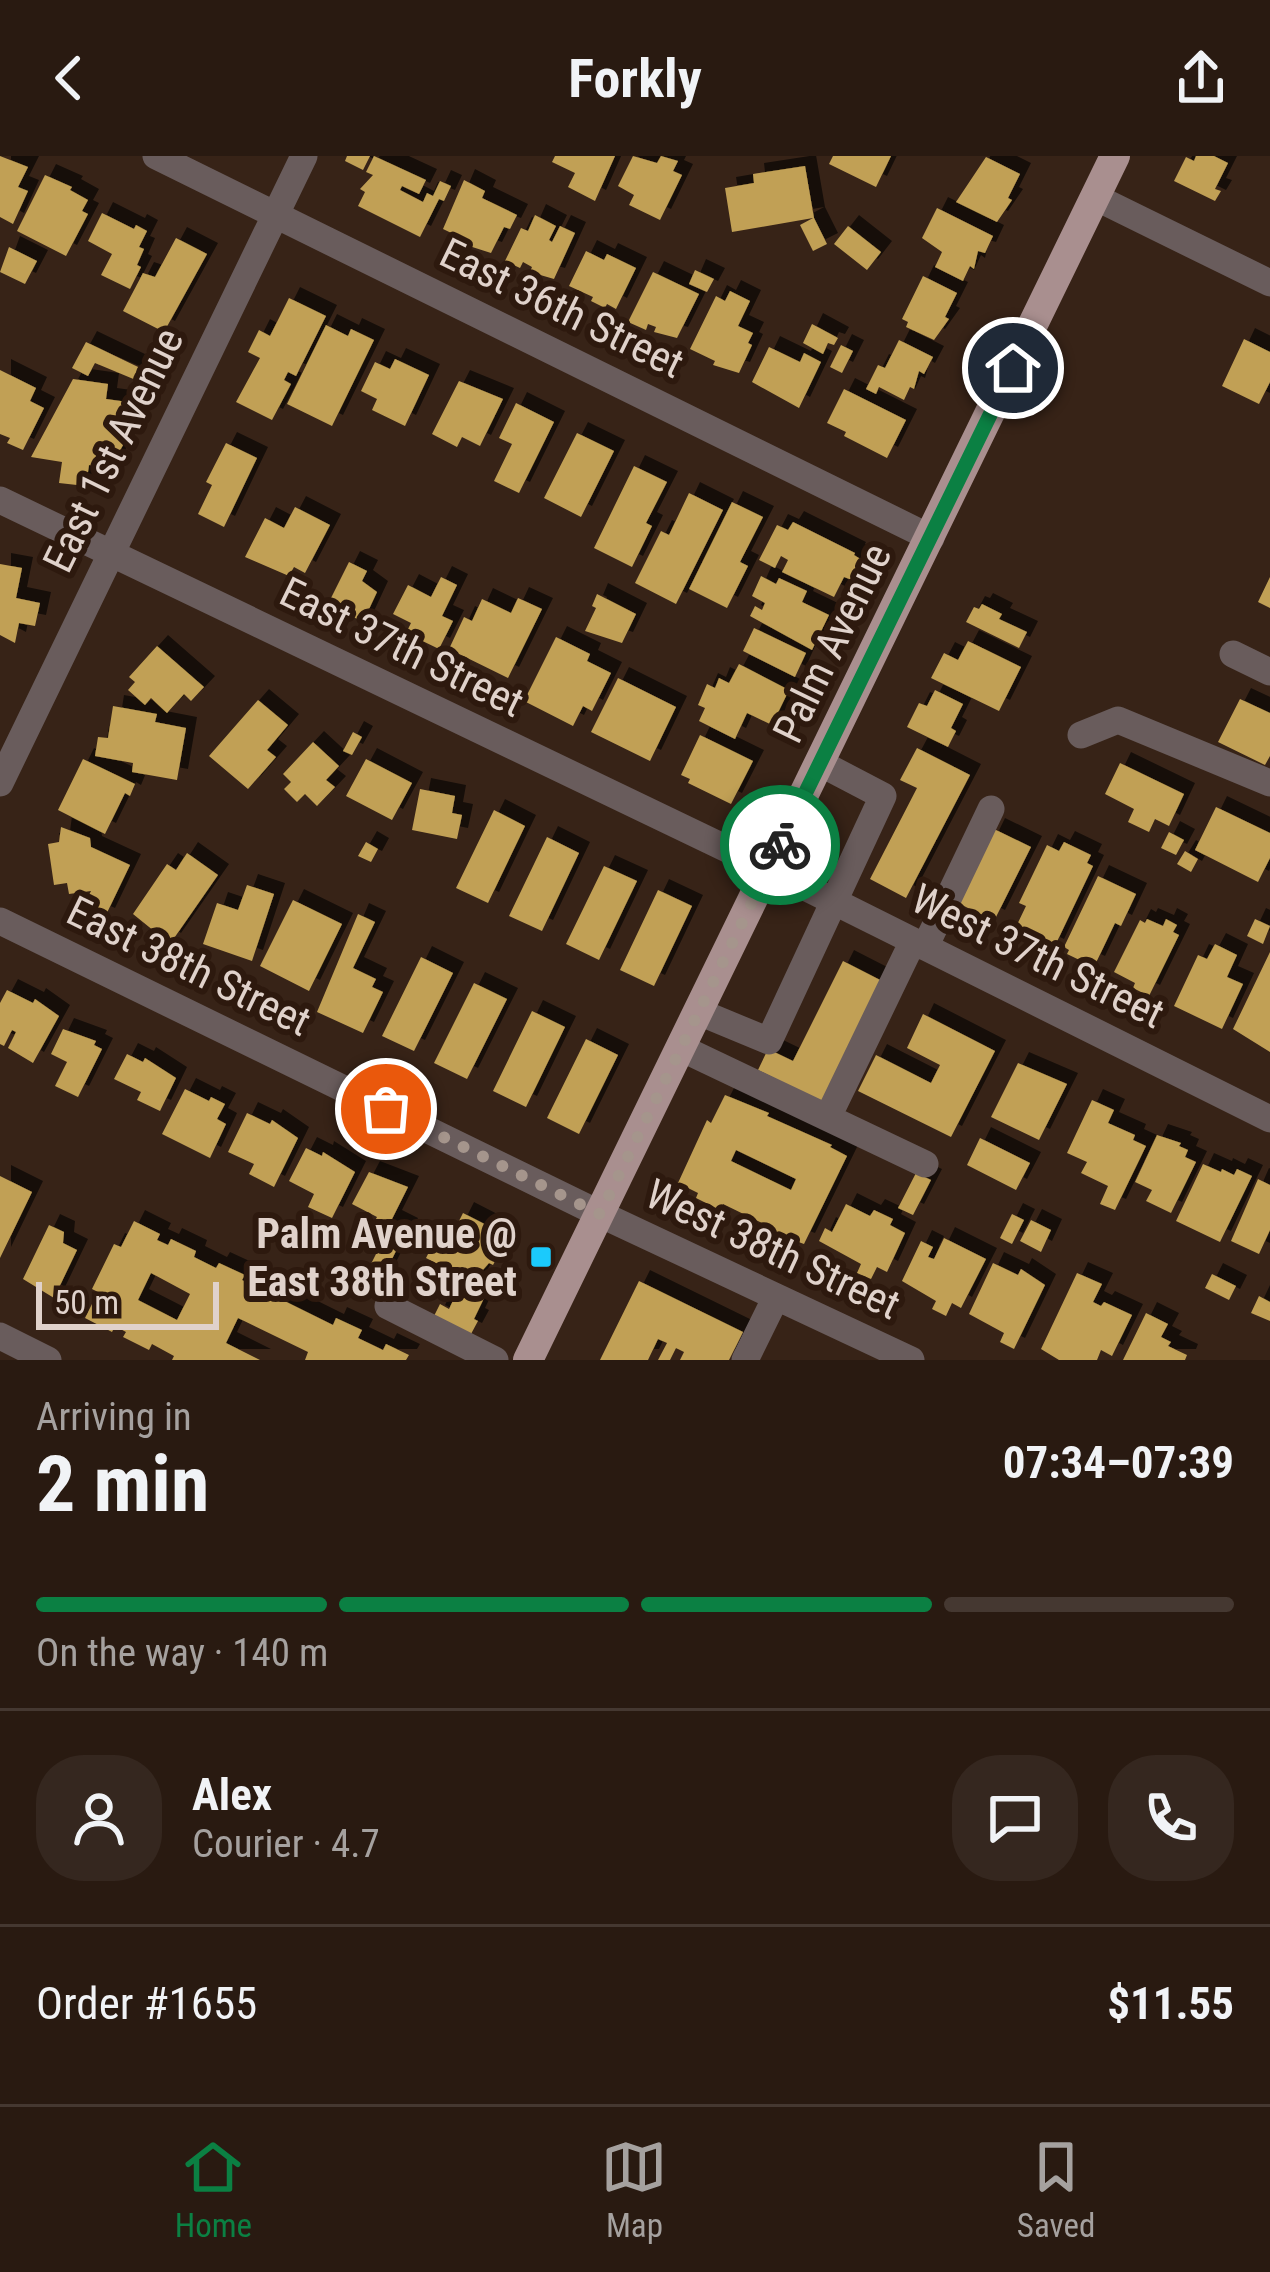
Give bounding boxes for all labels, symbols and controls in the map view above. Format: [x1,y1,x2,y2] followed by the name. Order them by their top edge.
[36,45,102,111] icon: back
[1168,45,1234,111] icon: share
[568,47,702,110] text: Forkly
[432,228,692,388] street label: East 36th Street
[962,317,1064,419] pin
[33,320,193,580] street label: East 1st Avenue
[980,335,1046,401] icon: home
[763,536,901,750] street label: Palm Avenue
[272,567,532,727] street label: East 37th Street
[720,785,840,905] courier
[747,812,813,878] icon: bike
[904,874,1172,1038] street label: West 37th Street
[59,886,319,1046] street label: East 38th Street
[335,1058,437,1160] pin
[353,1076,419,1142] icon: bag
[638,1169,908,1329] street label: West 38th Street
[247,1209,517,1306] place label: Palm Avenue @ East 38th Street
[528,1244,554,1270] marker: Palm Avenue @ East 38th Street
[36,1276,219,1329] scale bar
[54,1283,119,1322] text: 50 m
[36,1394,192,1440] text: Arriving in
[1003,1436,1234,1489] text: 07:34–07:39
[36,1439,209,1530] text: 2 min
[36,1630,328,1676] text: On the way · 140 m
[36,1755,162,1881] button: person
[952,1755,1078,1881] button: chat
[1108,1755,1234,1881] button: phone
[192,1768,272,1821] text: Alex
[192,1821,380,1867] text: Courier · 4.7
[36,1977,257,2030] text: Order #1655
[1107,1977,1234,2030] text: $11.55
[175,2134,252,2245] tab: Home
[601,2134,667,2245] tab: Map
[1017,2134,1095,2245] tab: Saved

